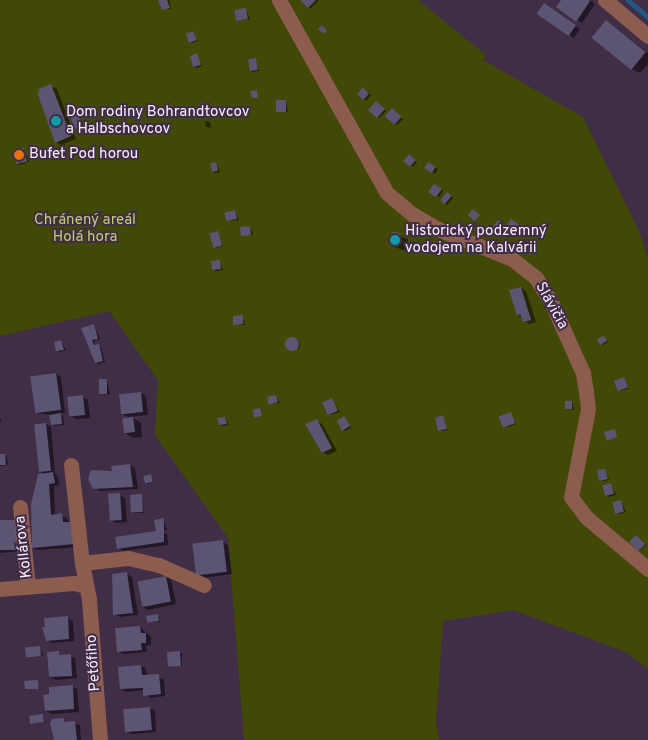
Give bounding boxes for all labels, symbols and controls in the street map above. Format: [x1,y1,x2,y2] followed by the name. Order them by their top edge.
[66,103,250,138] place label: Dom rodiny Bohrandtovcov a Halbschovcov
[50,115,62,127] marker: Dom rodiny Bohrandtovcov a Halbschovcov
[29,146,138,164] place label: Bufet Pod horou
[13,149,25,161] marker: Bufet Pod horou
[34,211,136,246] park label: Chránený areál Holá hora
[405,222,547,257] place label: Historický podzemný vodojem na Kalvárii
[389,234,401,246] marker: Historický podzemný vodojem na Kalvárii
[531,279,571,333] street label: Slávičia
[12,515,36,579] street label: Kollárova
[83,634,105,692] street label: Petőfiho

